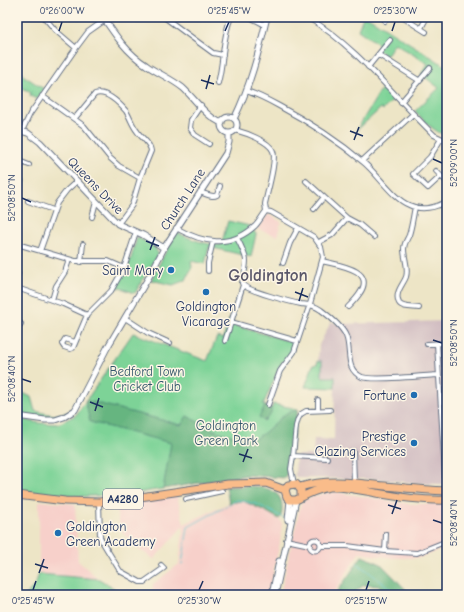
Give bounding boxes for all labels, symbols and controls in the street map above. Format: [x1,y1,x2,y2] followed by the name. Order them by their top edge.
[40,5,85,17] text: 0°26'00"W
[208,5,251,17] text: 0°25'45"W
[373,5,417,17] text: 0°25'30"W
[448,139,460,187] text: 52°09'00"N
[65,154,127,217] street label: Queens Drive
[157,165,208,233] street label: Church Lane
[6,174,18,222] text: 52°08'50"N
[102,263,163,278] place label: Saint Mary
[166,265,176,275] marker: Saint Mary
[228,266,308,285] district label: Goldington
[201,287,211,297] marker: Goldington Vicarage
[176,299,236,329] place label: Goldington Vicarage
[448,319,460,367] text: 52°08'50"N
[6,356,18,402] text: 52°08'40"N
[109,364,185,394] park label: Bedford Town Cricket Club
[363,388,406,403] place label: Fortune
[409,390,419,400] marker: Fortune
[194,418,259,448] park label: Goldington Green Park
[315,429,406,459] place label: Prestige Glazing Services
[409,438,419,448] marker: Prestige Glazing Services
[103,489,143,509] road number: A4280
[448,500,460,546] text: 52°08'40"N
[66,519,155,549] place label: Goldington Green Academy
[53,528,63,538] marker: Goldington Green Academy
[12,595,55,607] text: 0°25'45"W
[177,595,221,607] text: 0°25'30"W
[345,595,387,607] text: 0°25'15"W

